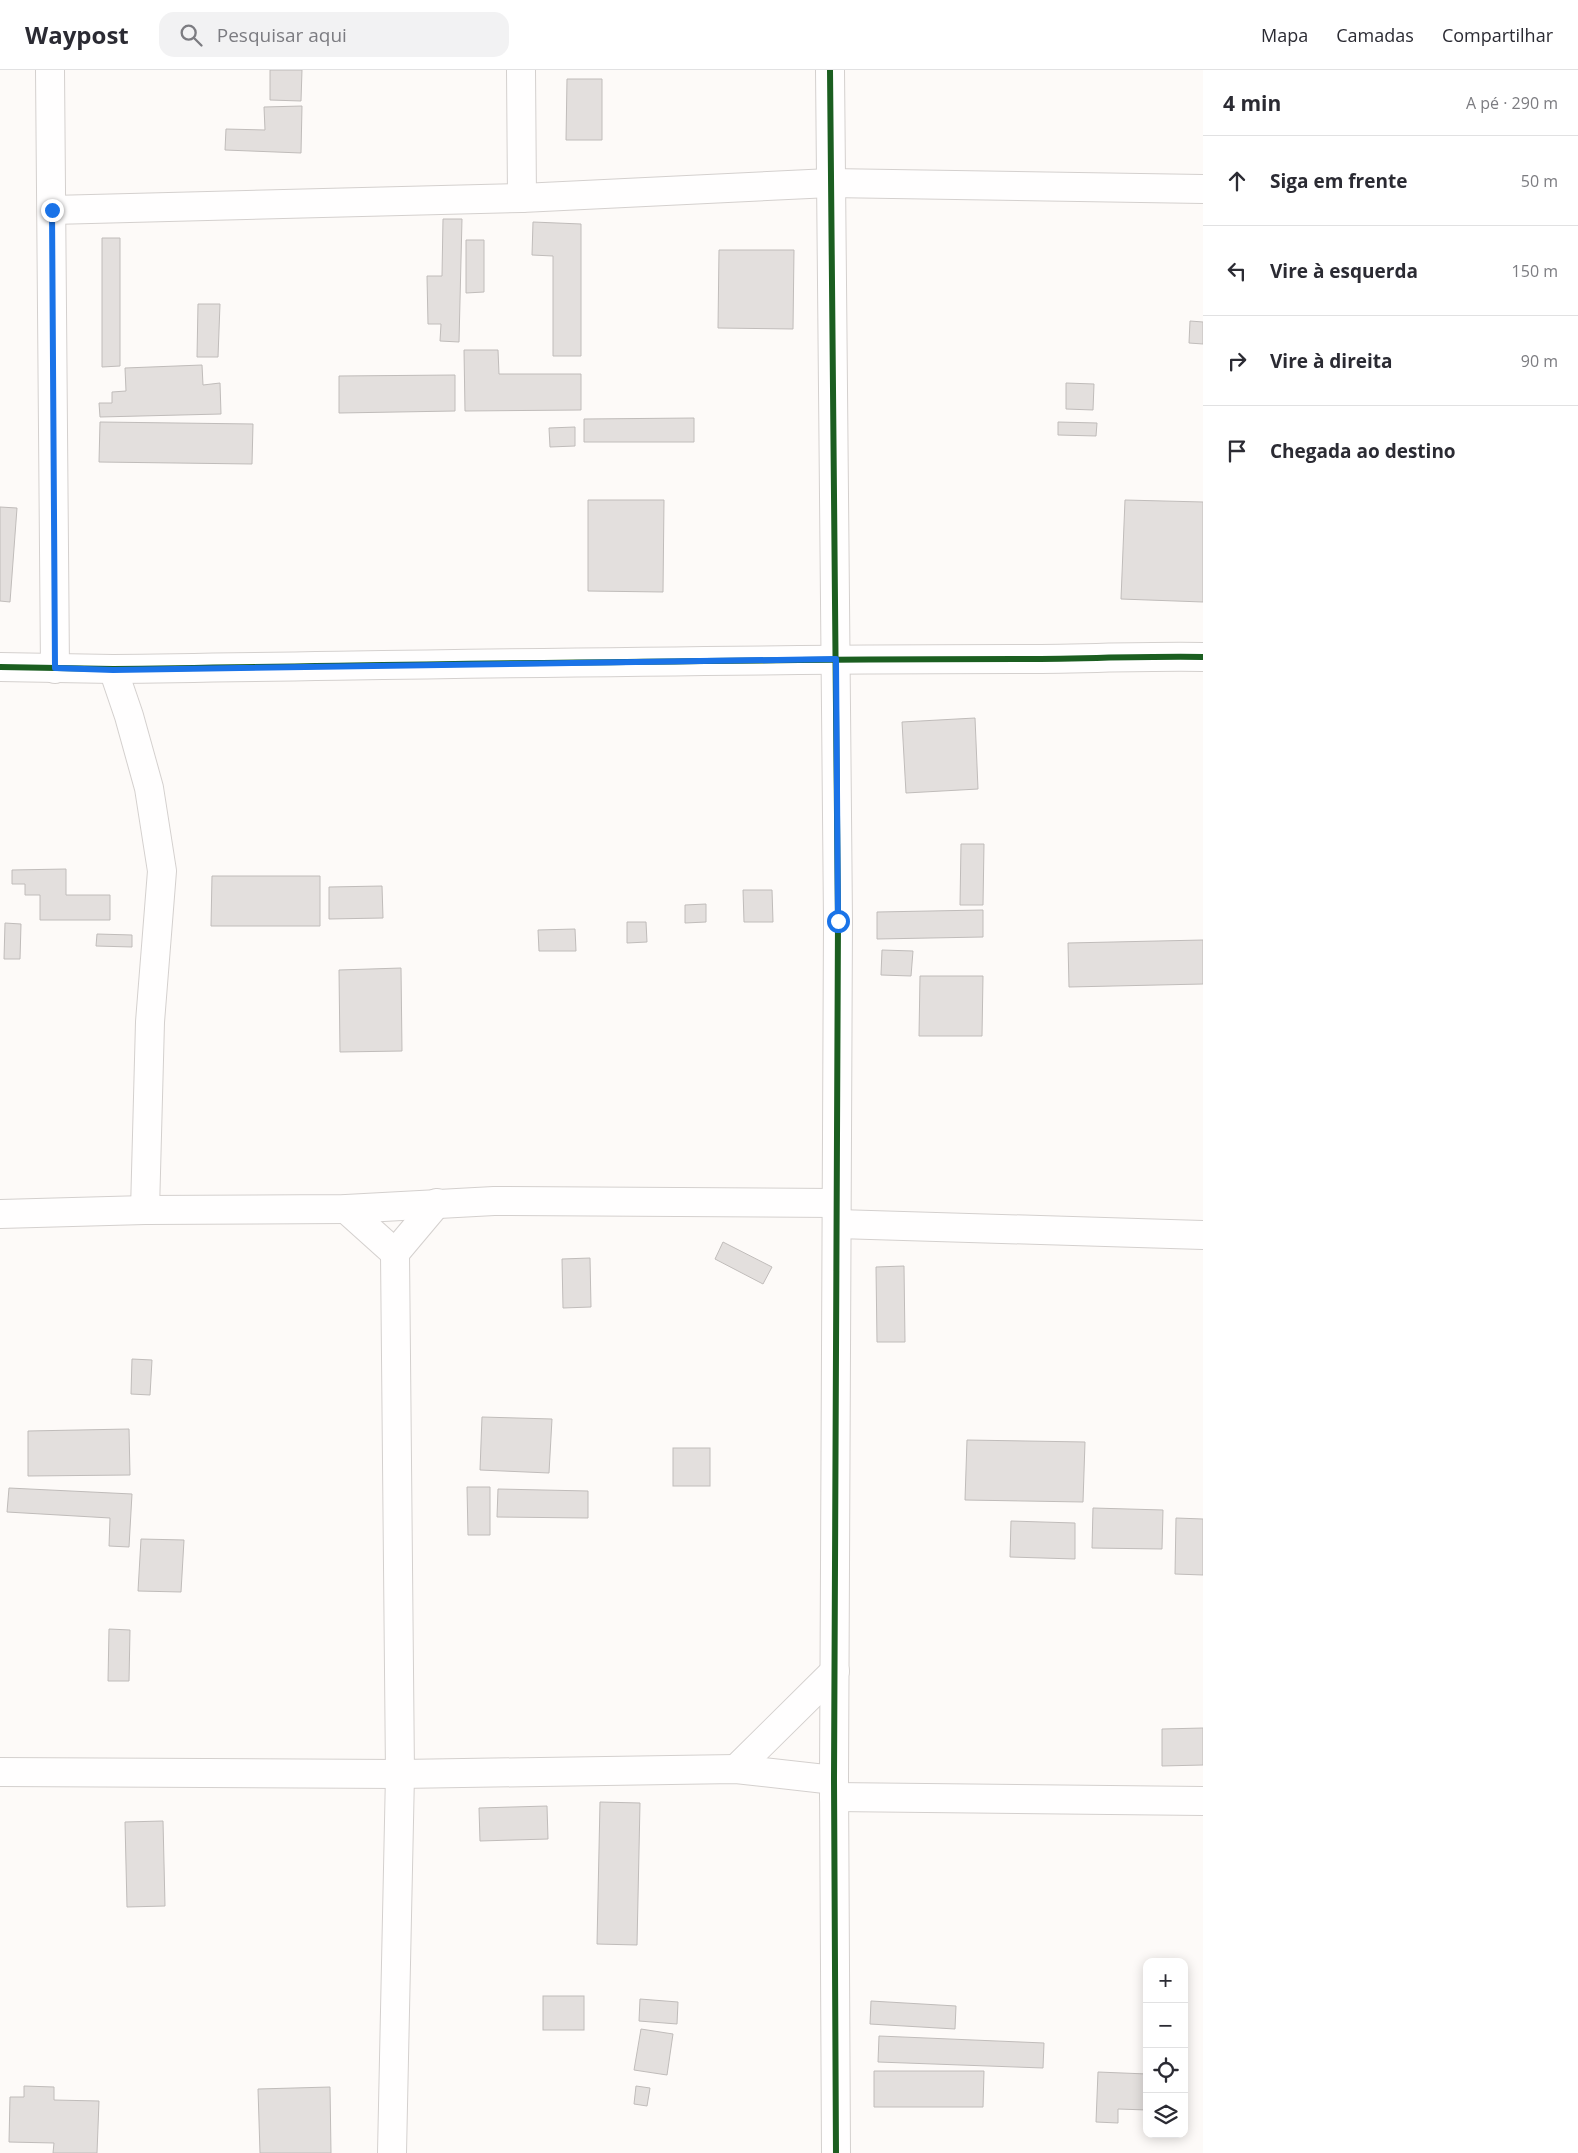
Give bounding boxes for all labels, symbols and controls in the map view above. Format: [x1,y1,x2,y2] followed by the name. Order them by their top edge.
[159,12,509,57] search box
[25,18,129,51] text: Waypost
[177,21,205,49] icon: search
[217,22,347,48] text: Pesquisar aqui
[1261,23,1308,47] text: Mapa
[1336,23,1414,47] text: Camadas
[1442,23,1553,47] text: Compartilhar
[1223,89,1281,117] text: 4 min
[1466,92,1558,114] text: A pé · 290 m
[1223,167,1251,195] icon: ahead
[1270,168,1407,194] text: Siga em frente
[1521,170,1558,192] text: 50 m
[41,199,64,222] route end
[1223,257,1251,285] icon: left
[1270,258,1418,284] text: Vire à esquerda
[1512,260,1558,282] text: 150 m
[1223,347,1251,375] icon: right
[1270,348,1393,374] text: Vire à direita
[1521,350,1558,372] text: 90 m
[1223,437,1251,465] icon: arrive
[1270,438,1456,464] text: Chegada ao destino
[827,910,850,933] route start
[1143,1958,1188,2138] map controls
[1143,1958,1188,2003] button: +
[1143,2003,1188,2048] button: −
[1143,2048,1188,2093] button: locate
[1143,2093,1188,2138] button: layers

